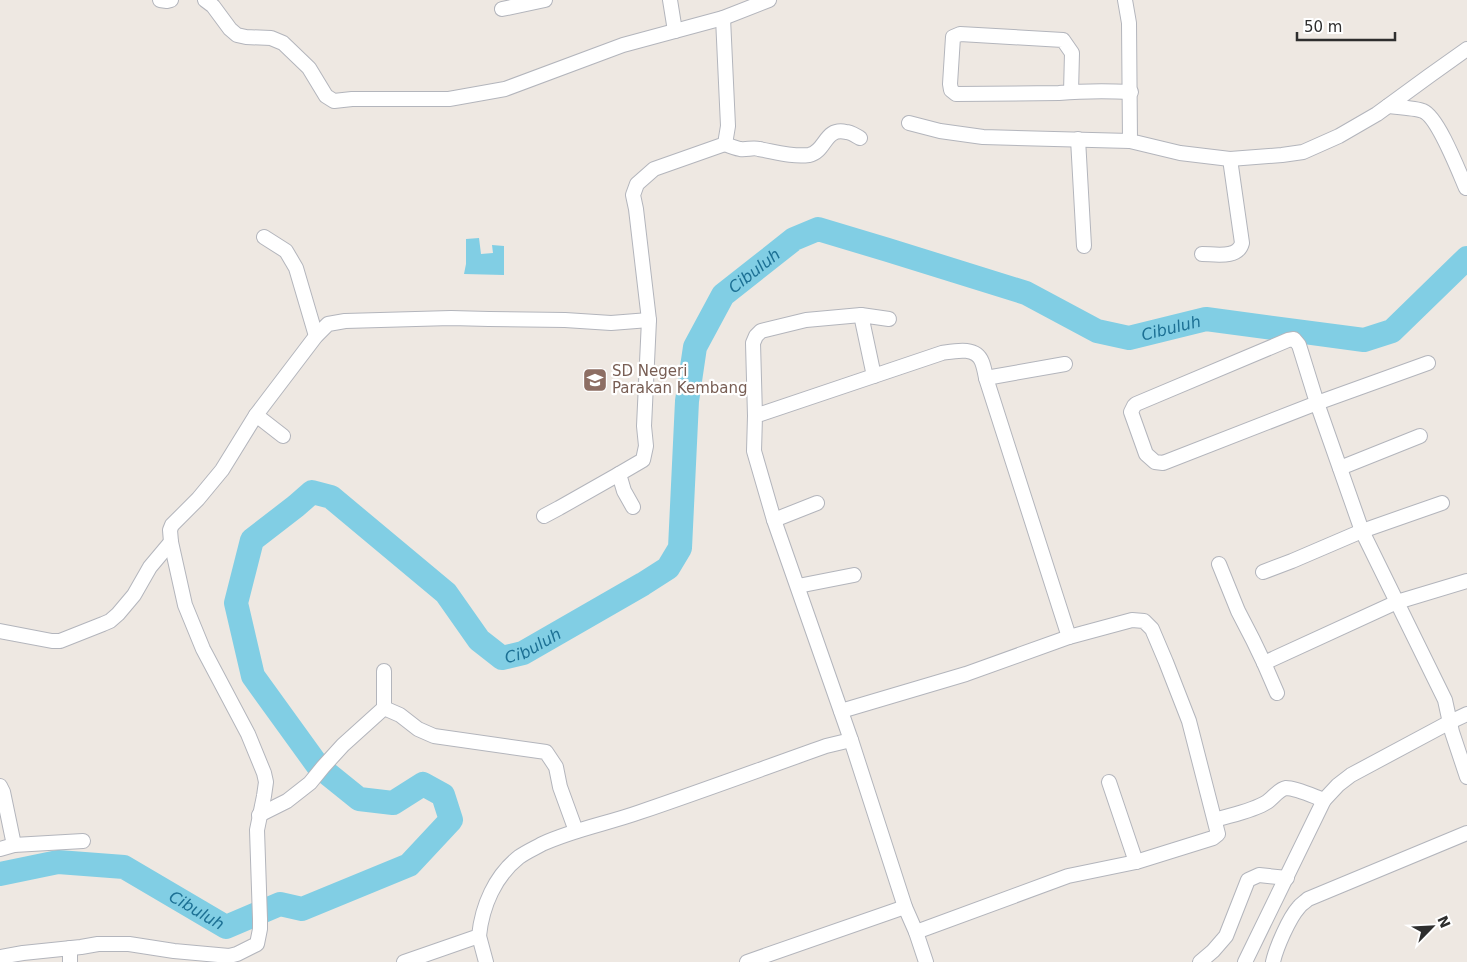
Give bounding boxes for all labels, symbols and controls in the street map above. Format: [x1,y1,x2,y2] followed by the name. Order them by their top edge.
[1297,10,1394,42] scale bar
[1304,18,1342,36] text: 50 m
[725,245,784,297] water label: Cibuluh
[1139,312,1203,345] water label: Cibuluh
[612,362,747,397] place label: SD Negeri Parakan Kembang
[582,367,608,393] school or university icon: SD Negeri Parakan Kembang
[503,624,564,667] water label: Cibuluh
[166,887,228,934] water label: Cibuluh
[1407,902,1457,952] north arrow
[1434,913,1454,930] text: N

